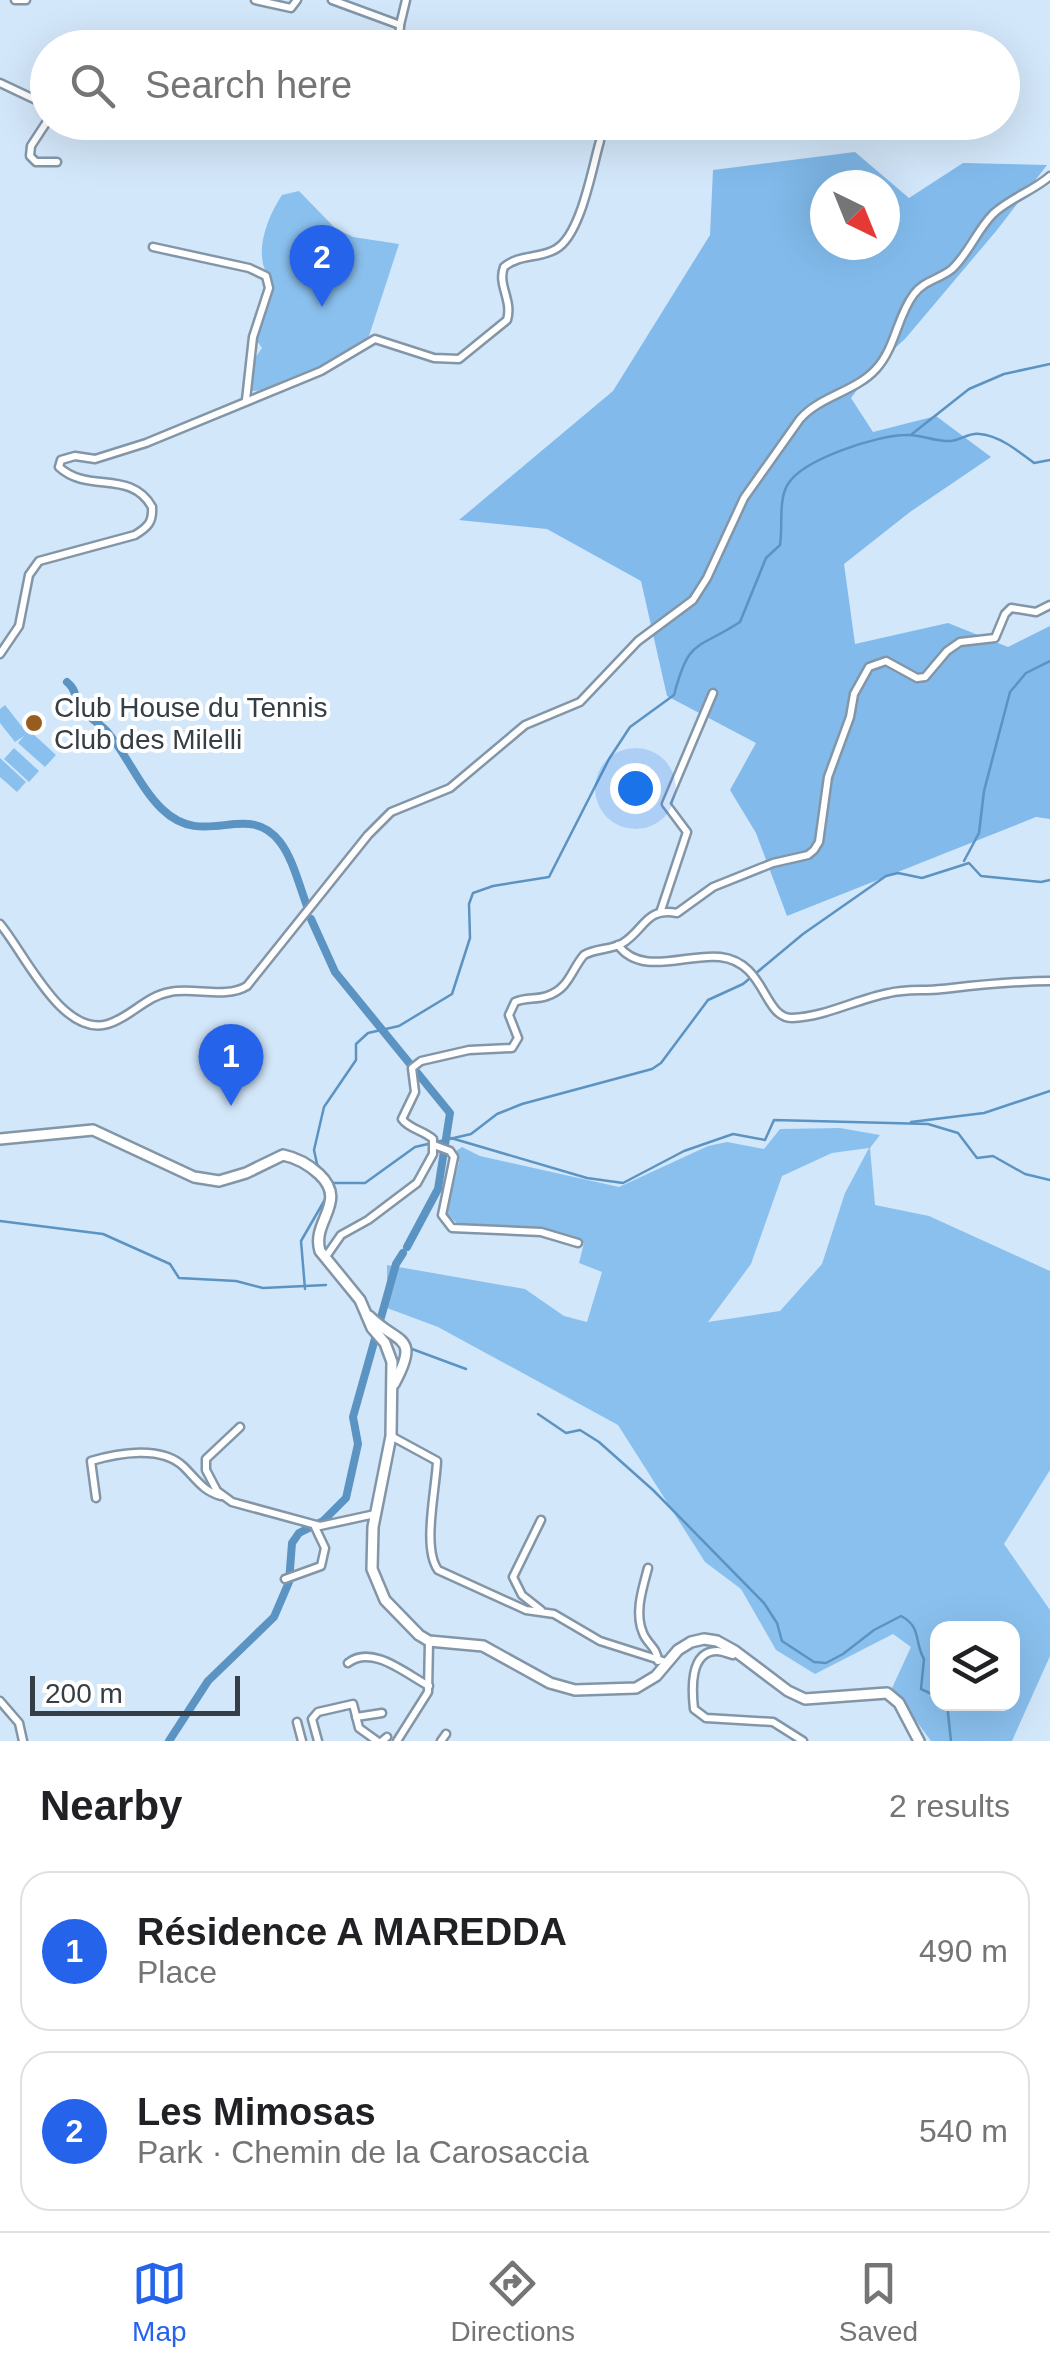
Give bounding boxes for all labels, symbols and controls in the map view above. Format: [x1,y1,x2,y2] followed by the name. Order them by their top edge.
[30,30,1020,140] search box
[65,58,120,113] icon: search
[145,64,352,106] text: Search here
[810,170,900,260] north arrow
[290,224,354,307] pin: 2
[54,692,327,755] place label: Club House du Tennis Club des Milelli
[23,712,45,734] marker: Club House du Tennis Club des Milelli
[610,763,661,814] your location
[198,1024,264,1106] pin: 1
[930,1621,1020,1711] map controls
[930,1621,1020,1711] button: layers
[30,1671,240,1716] scale bar
[45,1678,123,1709] text: 200 m
[40,1782,182,1829] text: Nearby
[889,1788,1010,1824] text: 2 results
[137,1911,567,1953] text: Résidence A MAREDDA
[66,1933,83,1969] text: 1
[919,1933,1008,1969] text: 490 m
[137,1954,217,1990] text: Place
[137,2091,376,2133] text: Les Mimosas
[66,2113,83,2149] text: 2
[919,2113,1008,2149] text: 540 m
[137,2134,589,2170] text: Park · Chemin de la Carosaccia
[132,2256,187,2348] tab: Map
[451,2256,575,2348] tab: Directions
[839,2256,918,2348] tab: Saved

